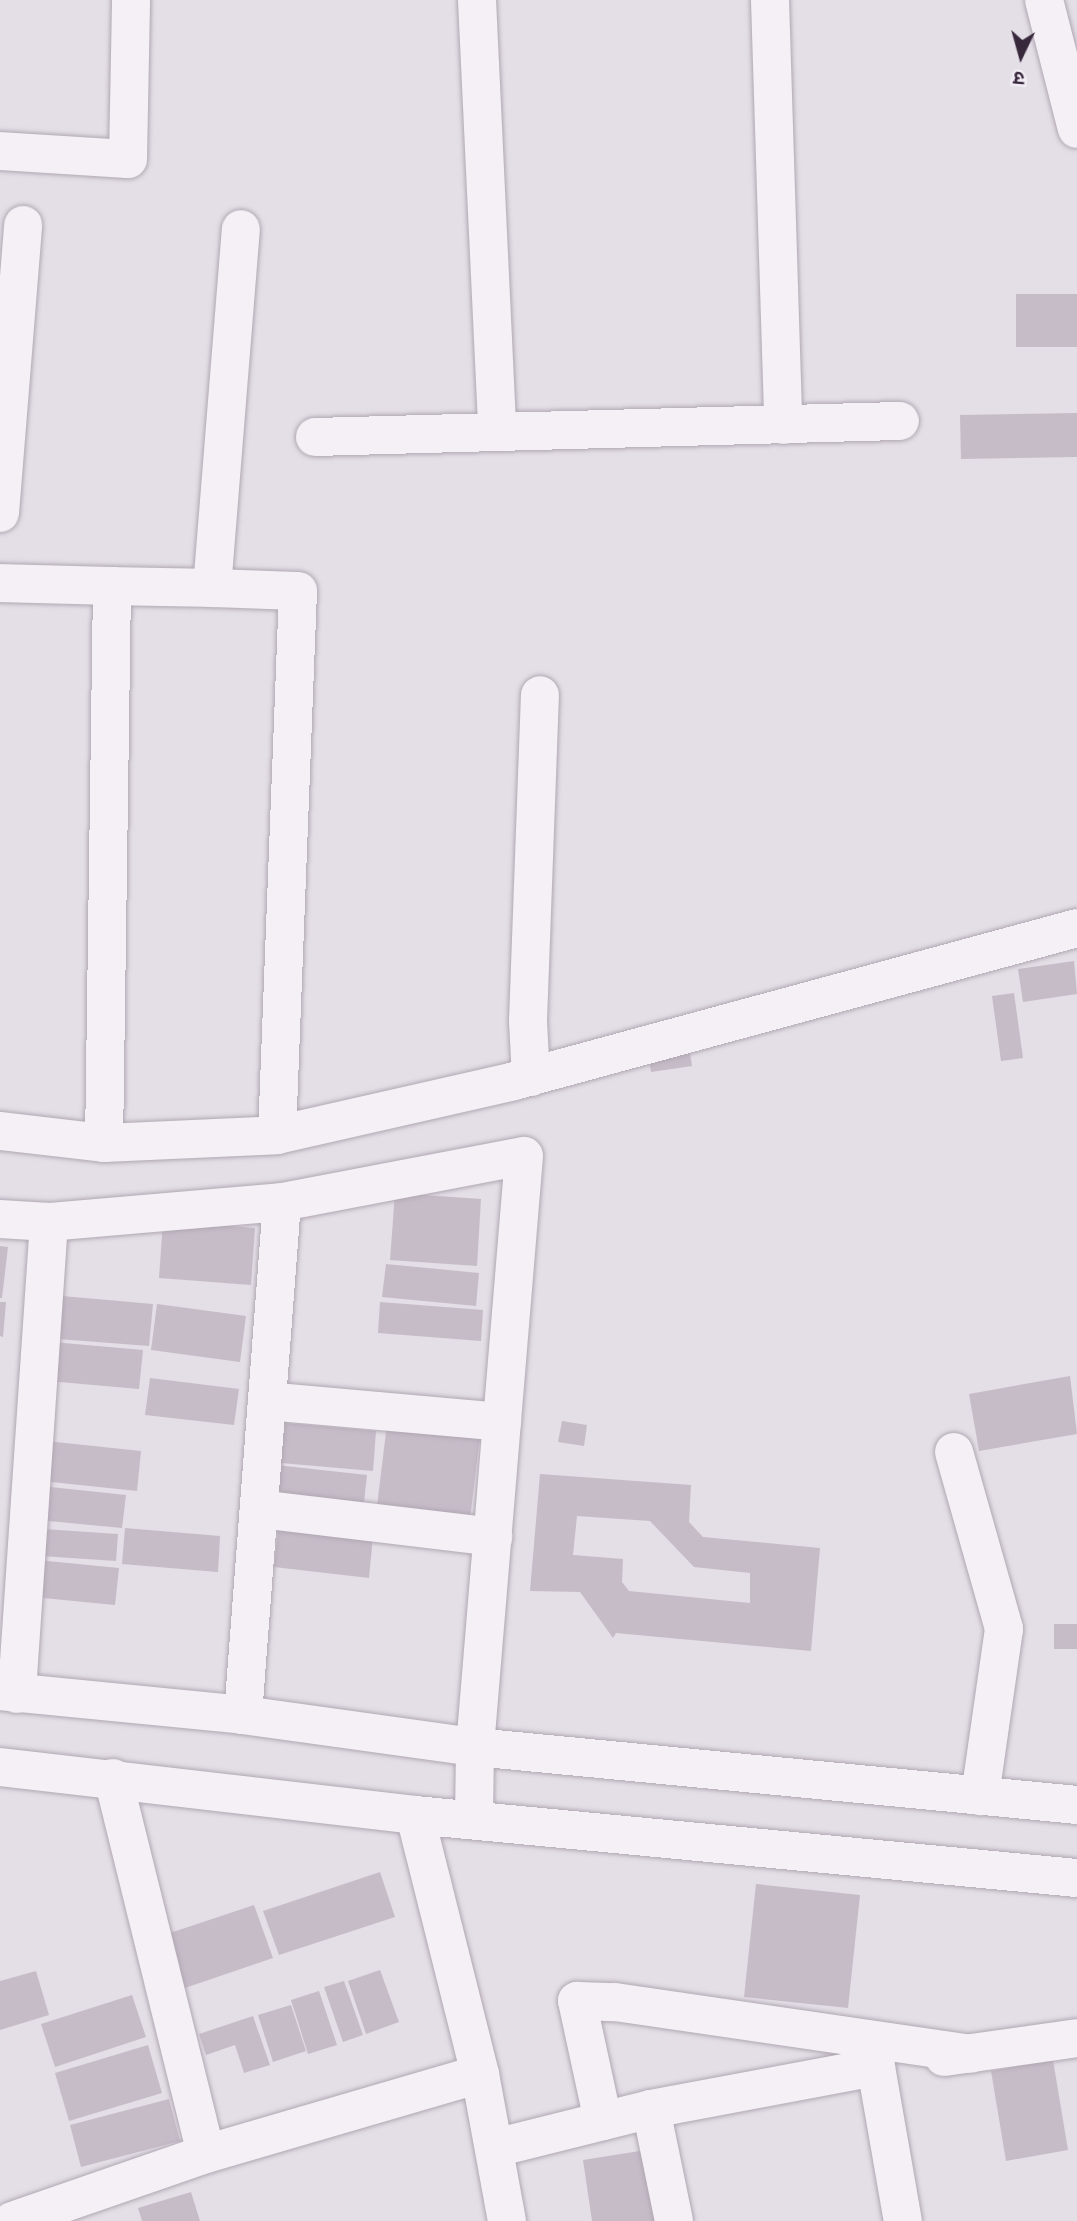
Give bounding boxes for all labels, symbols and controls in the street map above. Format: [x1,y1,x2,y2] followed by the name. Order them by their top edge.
[986,21,1056,91] north arrow
[1012,63,1026,91] text: उ

